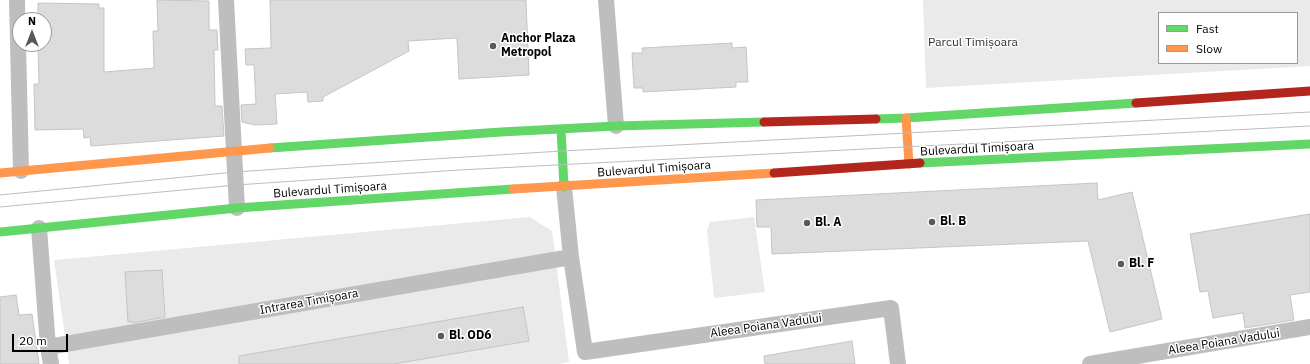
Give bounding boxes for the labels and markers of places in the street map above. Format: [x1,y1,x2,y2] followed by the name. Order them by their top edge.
[501,32,576,60] place label: Anchor Plaza Metropol
[488,41,498,51] marker: Anchor Plaza Metropol
[940,215,966,229] place label: Bl. B
[815,216,842,230] place label: Bl. A
[927,217,937,227] marker: Bl. B
[802,218,812,228] marker: Bl. A
[1129,257,1154,271] place label: Bl. F
[1116,259,1126,269] marker: Bl. F
[449,329,491,343] place label: Bl. OD6
[436,331,446,341] marker: Bl. OD6

